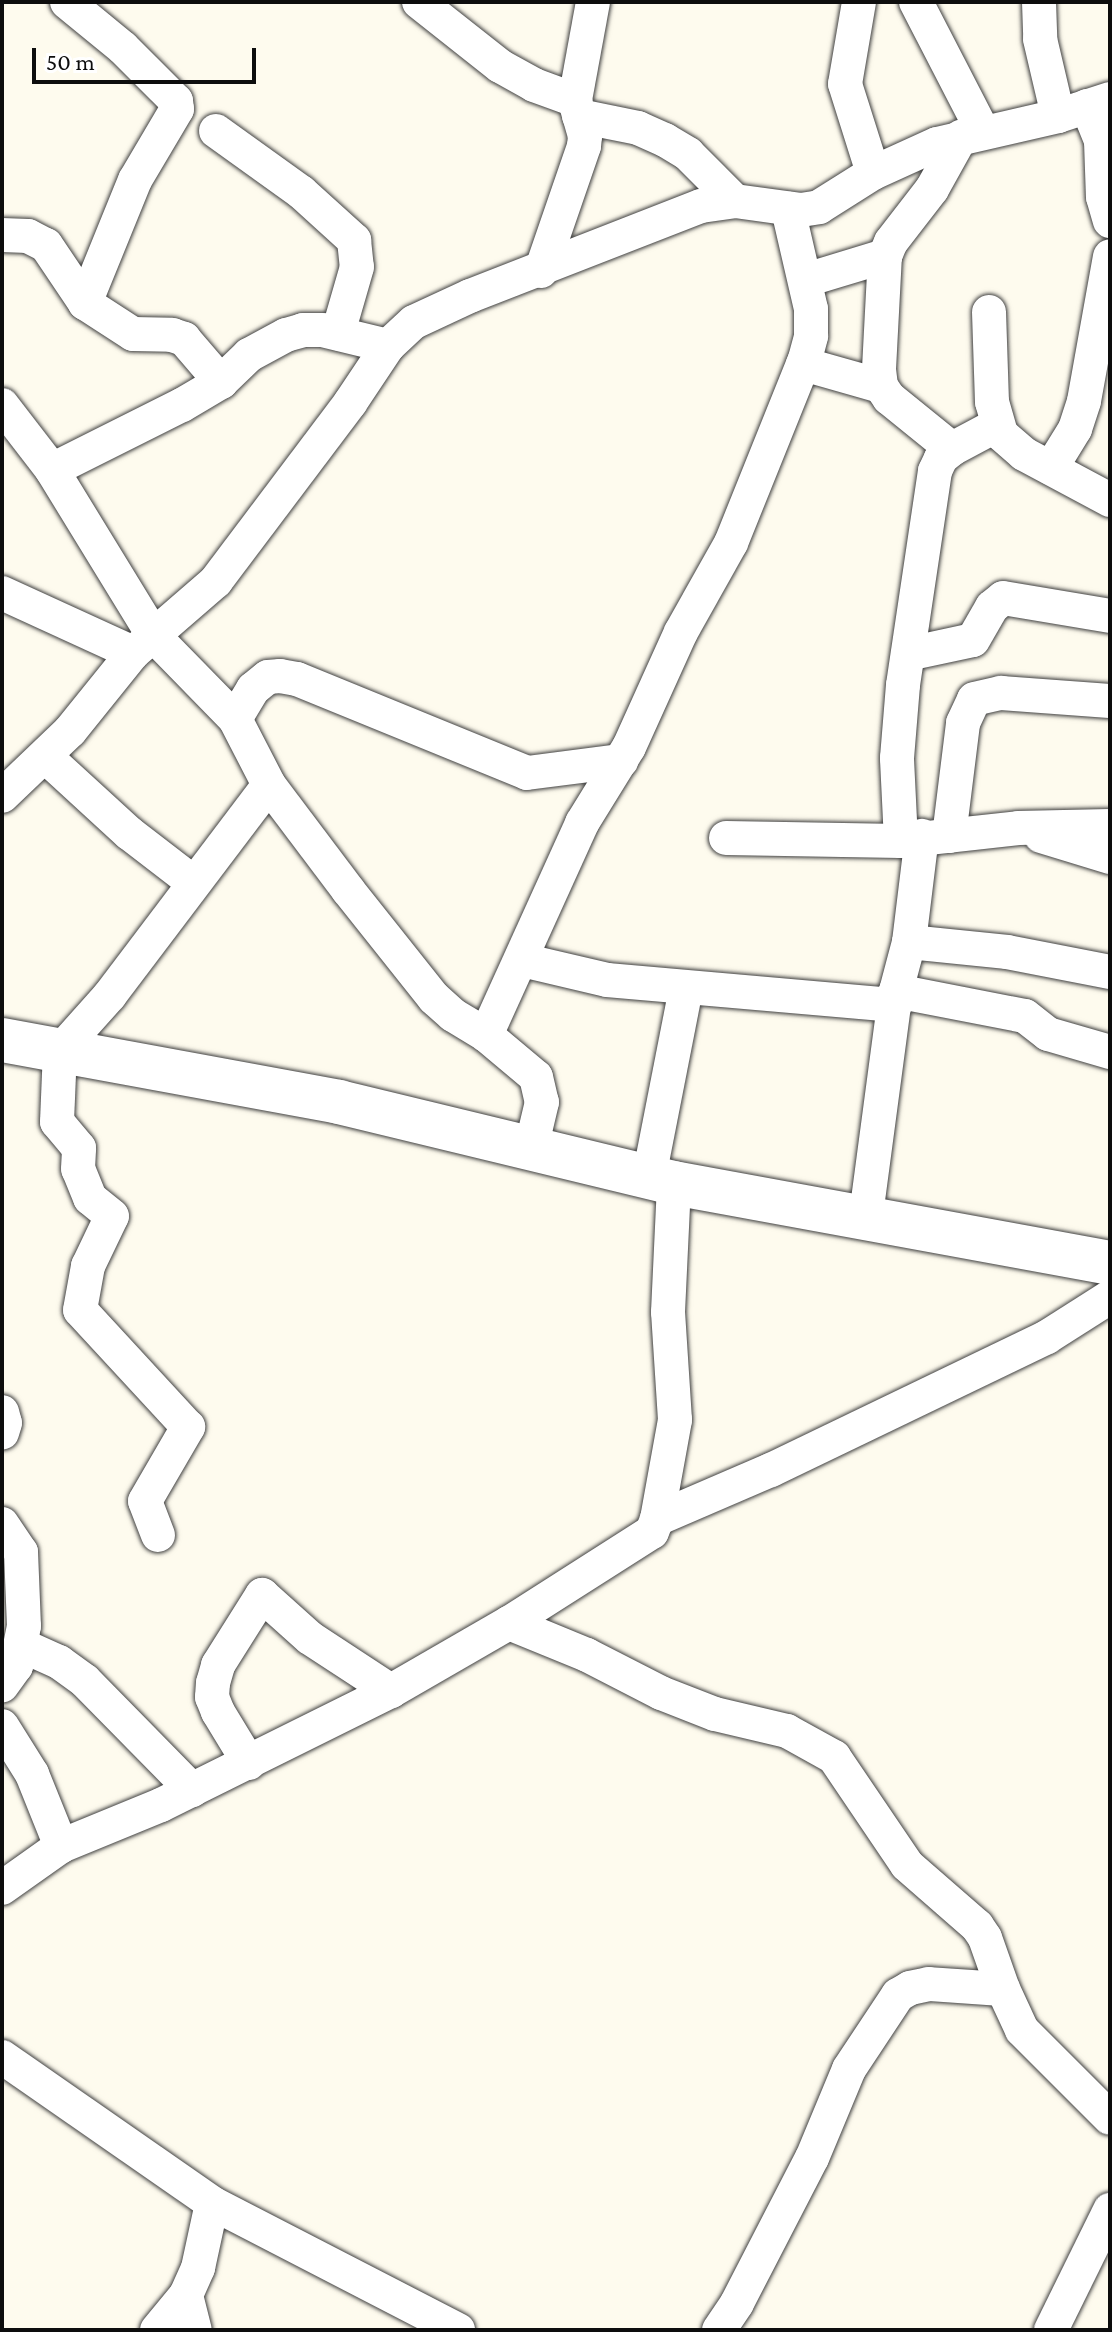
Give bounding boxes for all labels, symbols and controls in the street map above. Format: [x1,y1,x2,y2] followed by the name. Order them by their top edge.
[36,32,260,82] scale bar
[46,48,95,75] text: 50 m

